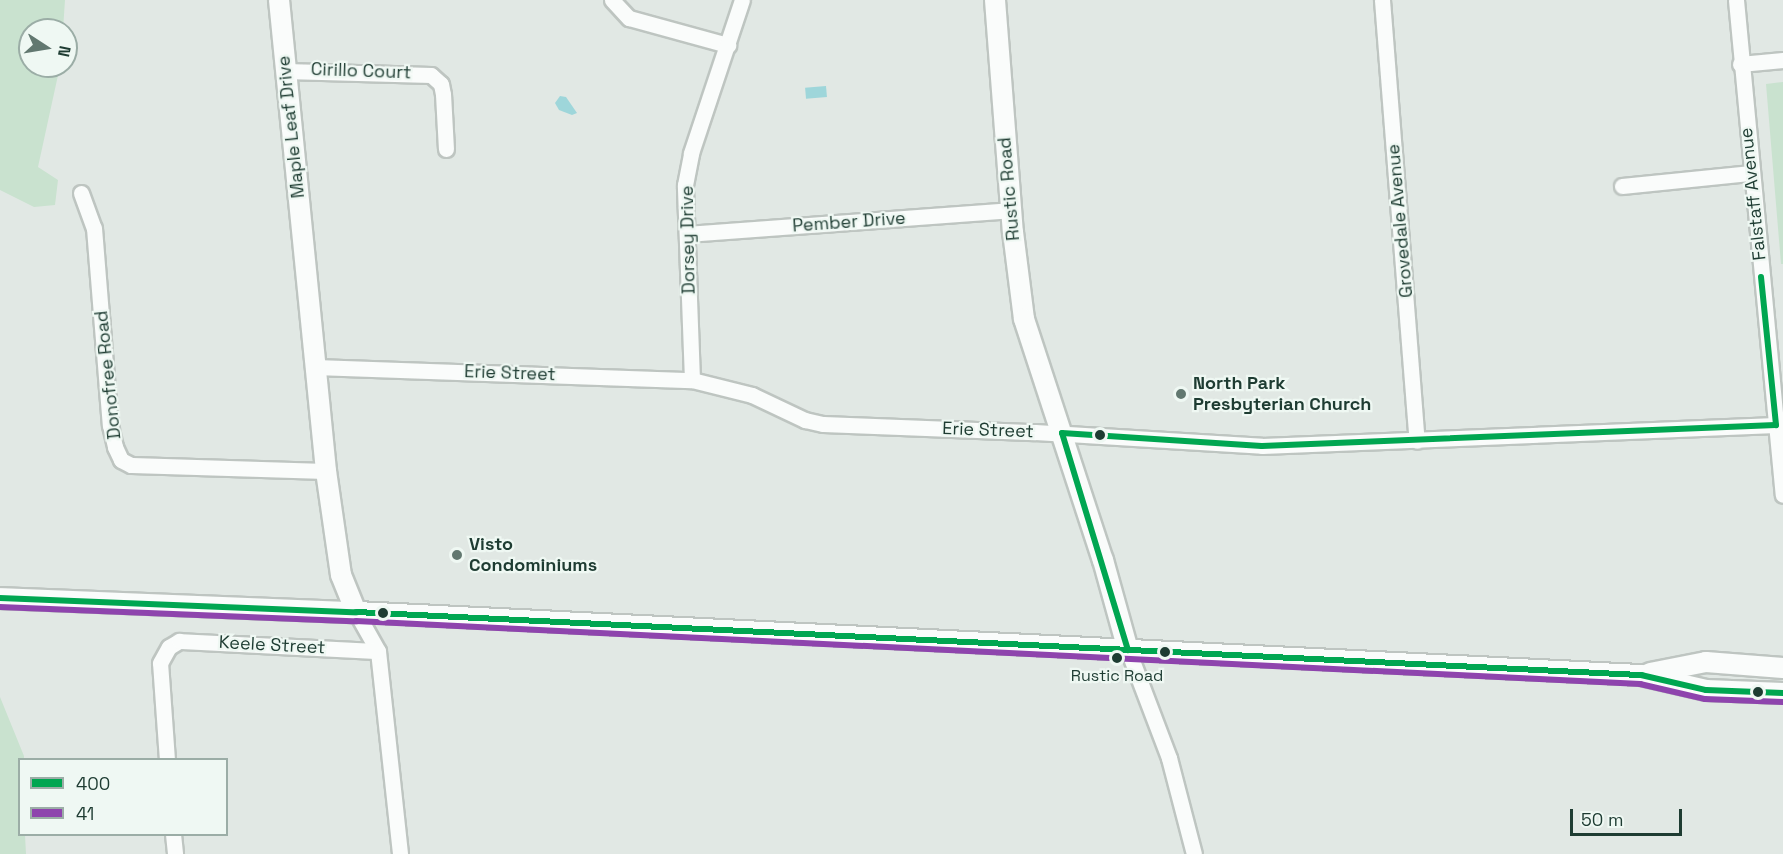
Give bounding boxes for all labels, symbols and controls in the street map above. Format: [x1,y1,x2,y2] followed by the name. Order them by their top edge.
[18,18,78,78] north arrow
[53,44,76,59] text: N
[273,55,309,199] street label: Maple Leaf Drive
[310,58,412,84] street label: Cirillo Court
[1735,126,1771,262] street label: Falstaff Avenue
[994,136,1024,242] street label: Rustic Road
[1383,143,1417,299] street label: Grovedale Avenue
[676,186,700,294] street label: Dorsey Drive
[792,207,906,237] street label: Pember Drive
[90,310,126,440] street label: Donofree Road
[464,361,556,385] street label: Erie Street
[1193,373,1371,416] place label: North Park Presbyterian Church
[1174,387,1188,401] marker: North Park Presbyterian Church
[942,418,1034,442] street label: Erie Street
[1094,429,1106,441] unlabelled marker
[469,534,597,576] place label: Visto Condominiums
[450,548,464,562] marker: Visto Condominiums
[377,607,389,619] unlabelled marker
[218,631,326,659] street label: Keele Street
[1159,646,1171,658] unlabelled marker
[1111,652,1123,664] marker: Rustic Road
[1071,666,1163,686] place label: Rustic Road
[1752,686,1764,698] unlabelled marker
[18,758,228,836] legend
[76,772,110,795] text: 400
[1573,797,1686,835] scale bar
[76,802,94,825] text: 41
[1581,808,1623,831] text: 50 m

